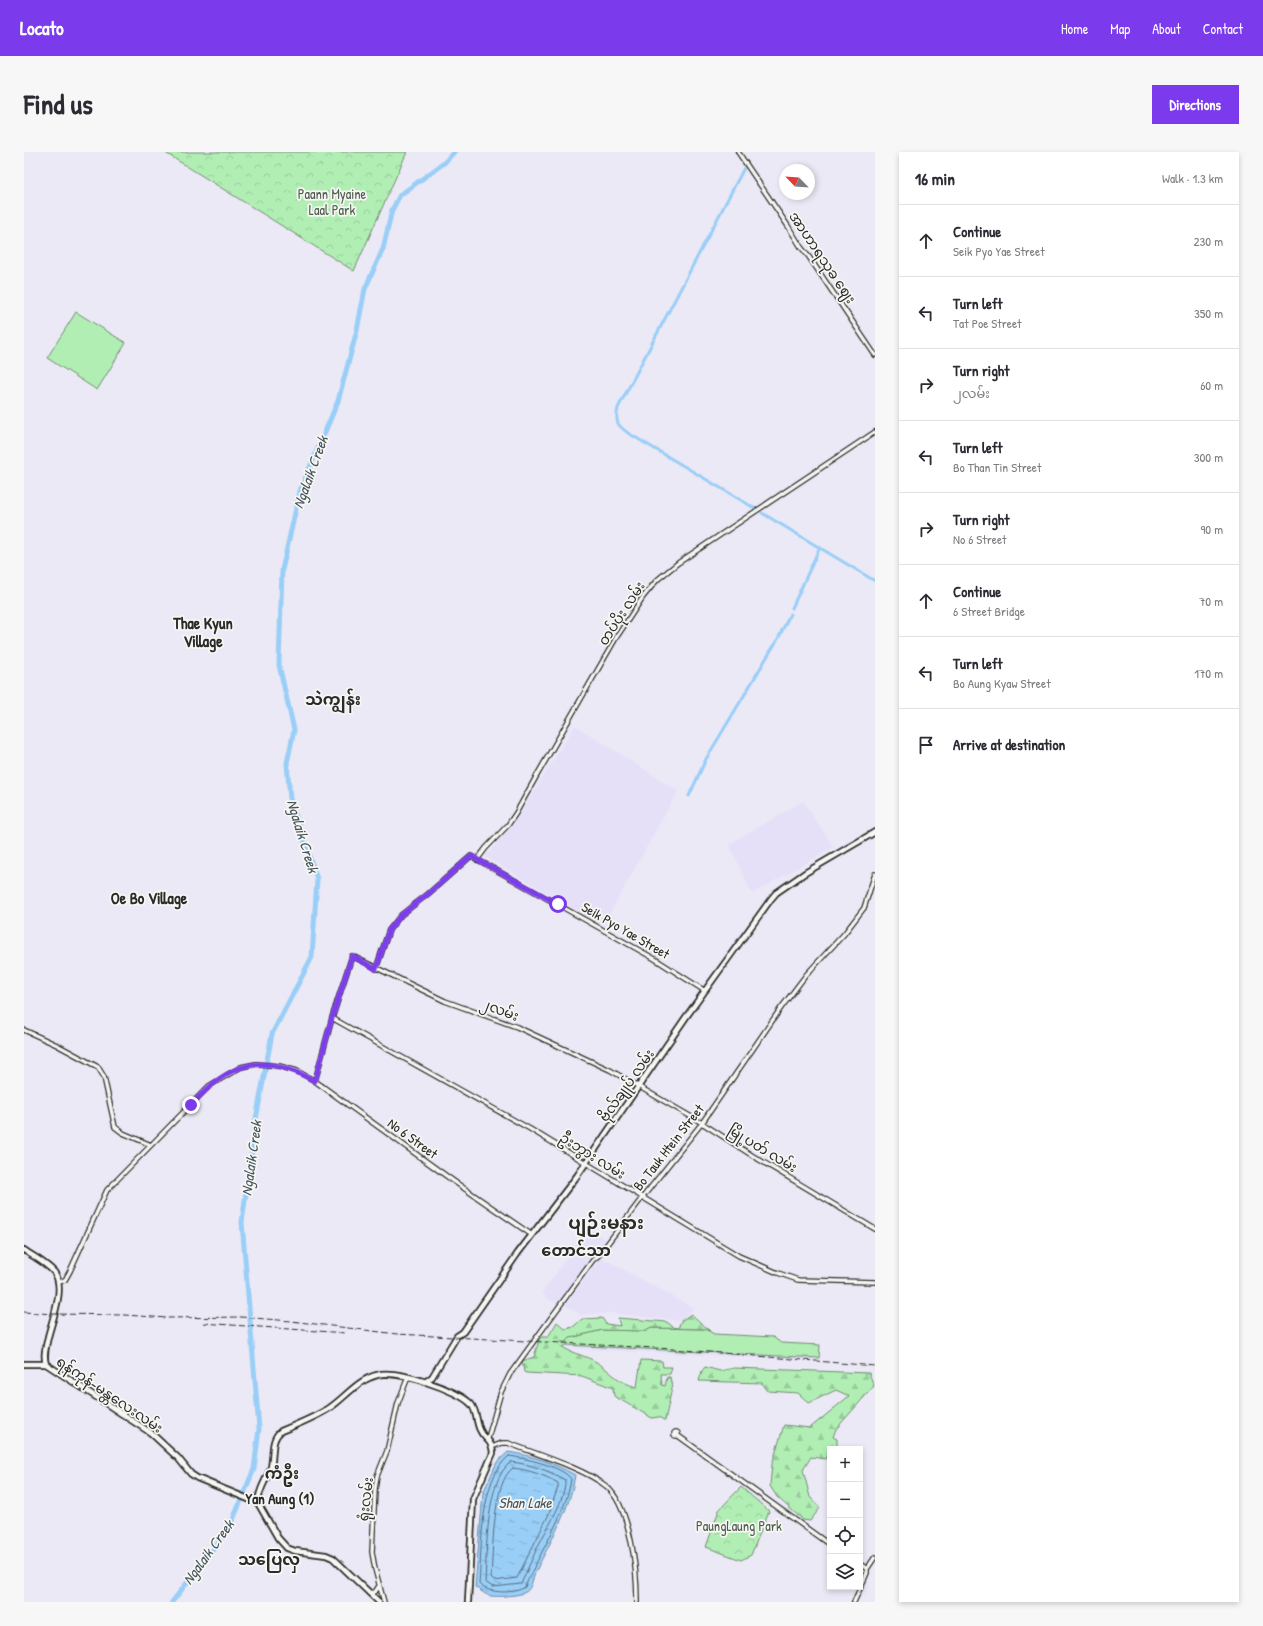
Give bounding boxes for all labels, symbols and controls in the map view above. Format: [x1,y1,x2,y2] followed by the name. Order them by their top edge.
[20,15,64,41] text: Locato
[1061,19,1088,38] text: Home
[1110,19,1130,38] text: Map
[1152,19,1181,38] text: About
[1203,19,1243,38] text: Contact
[24,85,93,123] text: Find us
[1152,85,1239,124] button: Directions
[779,164,815,200] north arrow
[915,167,955,190] text: 16 min
[1162,169,1223,187] text: Walk · 1.3 km
[298,184,367,219] park label: Paann Myaine Laal Park
[783,207,861,308] street label: အာဟာရသုခ ဈေး
[953,221,1001,242] text: Continue
[915,230,937,252] icon: ahead
[1193,232,1223,250] text: 230 m
[953,242,1045,260] text: Seik Pyo Yae Street
[953,293,1003,314] text: Turn left
[915,302,937,324] icon: left
[1194,304,1223,322] text: 350 m
[953,314,1022,332] text: Tat Poe Street
[953,360,1009,381] text: Turn right
[915,374,937,396] icon: right
[1200,376,1223,394] text: 60 m
[953,384,990,402] text: ၂လမ်း
[287,431,333,511] water label: Ngalaik Creek
[953,437,1003,458] text: Turn left
[915,446,937,468] icon: left
[1194,448,1223,466] text: 300 m
[953,458,1041,476] text: Bo Than Tin Street
[953,509,1009,530] text: Turn right
[915,518,937,540] icon: right
[1201,520,1223,538] text: 90 m
[953,530,1007,548] text: No 6 Street
[593,577,651,650] street label: တပ်ပိုး လမ်း
[953,581,1001,602] text: Continue
[915,590,937,612] icon: ahead
[1199,592,1223,610] text: 70 m
[953,602,1025,620] text: 6 Street Bridge
[172,612,233,653] district label: Thae Kyun Village
[953,653,1003,674] text: Turn left
[915,662,937,684] icon: left
[1194,664,1223,682] text: 170 m
[953,674,1051,692] text: Bo Aung Kyaw Street
[305,688,361,714] district label: သဲကျွန်း
[915,734,937,756] icon: arrive
[953,734,1065,755] text: Arrive at destination
[282,797,325,877] water label: Ngalaik Creek
[111,887,188,910] district label: Oe Bo Village
[549,895,567,913] route start
[578,897,674,964] street label: Seik Pyo Yae Street
[477,993,522,1028] street label: ၂လမ်း
[594,1045,661,1127] street label: ဗိုလ်ချုပ် လမ်း
[182,1096,200,1114] route end
[628,1100,708,1194] street label: Bo Tauk Htein Street
[384,1113,442,1163] street label: No 6 Street
[235,1117,267,1197] water label: Ngalaik Creek
[723,1120,801,1179] street label: မြို့ပတ် လမ်း
[555,1127,630,1185] street label: ဦးဘွား လမ်း
[568,1210,644,1238] district label: ပျဉ်းမနား
[541,1239,611,1261] district label: တောင်သာ
[51,1351,167,1439] street label: ရန်ကုန်-မန္တလေးလမ်း
[827,1446,863,1590] map controls
[827,1446,863,1482] button: +
[265,1462,299,1487] district label: ကံဦး
[353,1476,380,1523] street label: ရုံးလမ်း
[827,1482,863,1518] button: −
[246,1488,314,1510] district label: Yan Aung (1)
[499,1492,553,1513] water label: Shan Lake
[177,1514,240,1589] water label: Ngalaik Creek
[696,1516,782,1536] park label: PaungLaung Park
[827,1518,863,1554] button: locate
[238,1548,300,1573] district label: သပြေလှ
[827,1554,863,1590] button: layers

